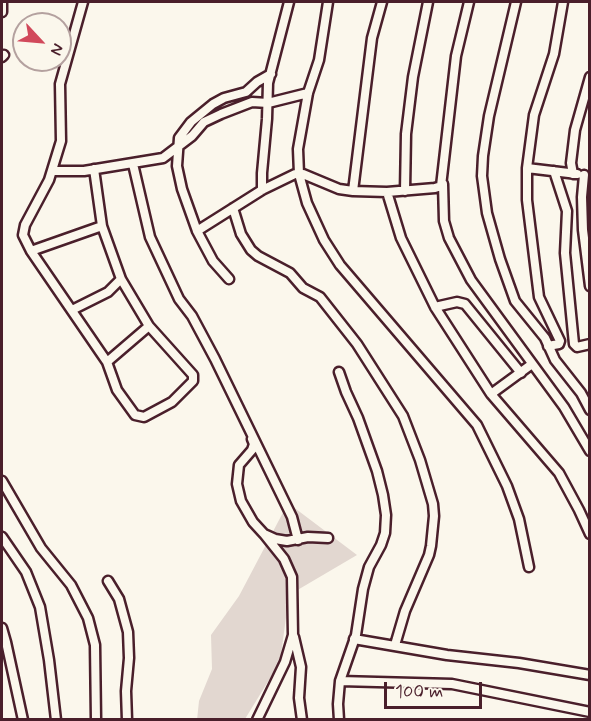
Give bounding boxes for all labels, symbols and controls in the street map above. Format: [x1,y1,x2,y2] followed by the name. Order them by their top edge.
[12,12,72,72] north arrow
[45,40,69,59] text: N
[387,670,484,708] scale bar
[395,680,443,704] text: 100 m

